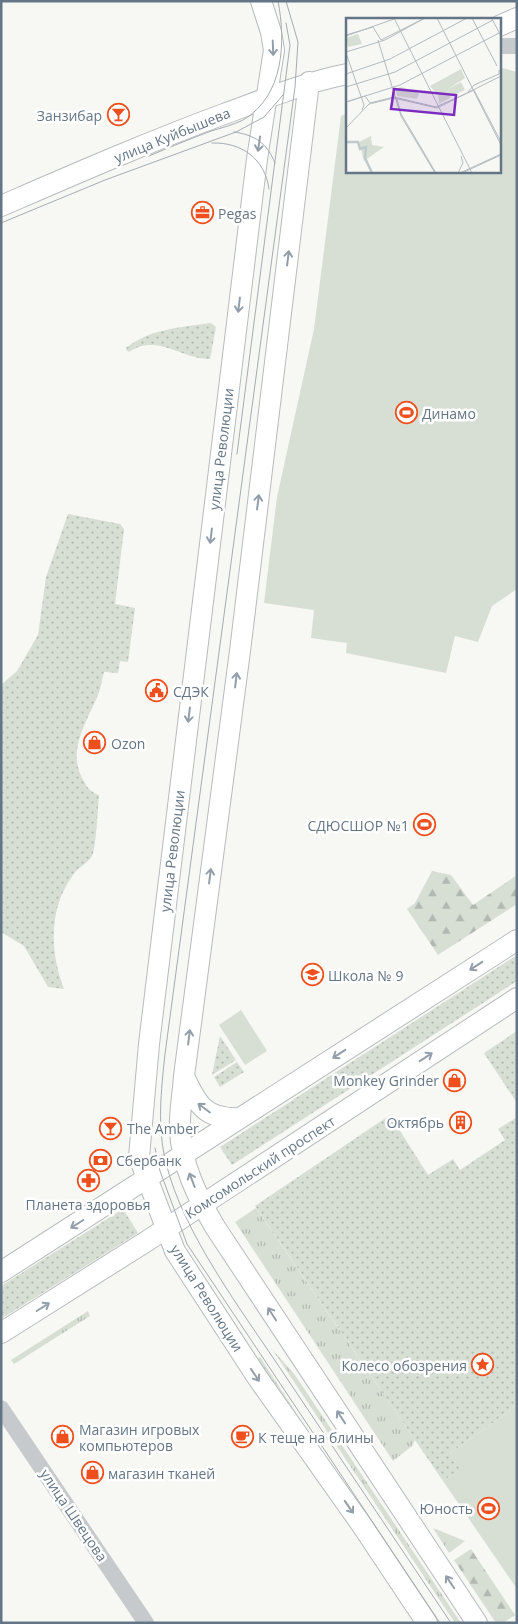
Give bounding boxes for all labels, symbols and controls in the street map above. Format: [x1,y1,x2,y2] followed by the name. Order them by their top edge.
[346,18,500,172] inset map
[268,39,278,55] one-way arrow
[106,103,130,127] bar icon: Занзибар
[111,103,233,167] street label: улица Куйбышева
[37,106,102,125] place label: Занзибар
[254,135,264,151] one-way arrow
[190,201,214,225] office icon: Pegas
[218,204,257,223] place label: Pegas
[283,251,293,267] one-way arrow
[234,297,244,313] one-way arrow
[204,387,238,511] street label: улица Революции
[394,401,418,425] sports icon: Динамо
[422,404,476,423] place label: Динамо
[253,494,263,510] one-way arrow
[206,528,216,544] one-way arrow
[231,673,241,689] one-way arrow
[145,679,169,703] public building icon: СДЭК
[173,682,209,701] place label: СДЭК
[184,706,194,722] one-way arrow
[83,731,107,755] shop icon: Ozon
[111,734,145,753] place label: Ozon
[155,789,189,913] street label: улица Революции
[413,813,437,837] sports icon: СДЮСШОР №1
[307,816,409,835] place label: СДЮСШОР №1
[205,869,215,885] one-way arrow
[469,961,483,971] one-way arrow
[300,963,324,987] school or university icon: Школа № 9
[328,966,403,985] place label: Школа № 9
[184,1030,194,1046] one-way arrow
[333,1050,347,1060] one-way arrow
[419,1052,433,1062] one-way arrow
[443,1068,467,1092] shop icon: Monkey Grinder
[333,1071,439,1090] place label: Monkey Grinder
[198,1103,211,1114] one-way arrow
[448,1110,472,1134] building icon: Октябрь
[181,1111,339,1223] street label: Комсомольский проспект
[386,1113,444,1132] place label: Октябрь
[99,1116,123,1140] bar icon: The Amber
[127,1119,199,1138] place label: The Amber
[88,1148,112,1172] bank icon: Сбербанк
[116,1151,183,1170] place label: Сбербанк
[76,1169,100,1193] pharmacy icon: Планета здоровья
[187,1173,197,1188] one-way arrow
[26,1195,150,1214] place label: Планета здоровья
[70,1219,84,1229] one-way arrow
[166,1241,248,1355] street label: улица Революции
[35,1301,49,1311] one-way arrow
[267,1307,277,1321] one-way arrow
[471,1353,495,1377] place icon: Колесо обозрения
[342,1356,467,1375] place label: Колесо обозрения
[250,1367,260,1381] one-way arrow
[335,1411,345,1425] one-way arrow
[79,1420,200,1455] place label: Магазин игровых компьютеров
[51,1425,75,1449] shop icon: Магазин игровых компьютеров
[230,1425,254,1449] cafe icon: К теще на блины
[258,1428,374,1447] place label: К теще на блины
[80,1461,104,1485] shop icon: магазин тканей
[108,1464,215,1483] place label: магазин тканей
[36,1465,112,1565] street label: улица Швецова
[477,1496,501,1520] sports icon: Юность
[419,1499,473,1518] place label: Юность
[344,1500,354,1514] one-way arrow
[444,1575,455,1589] one-way arrow

